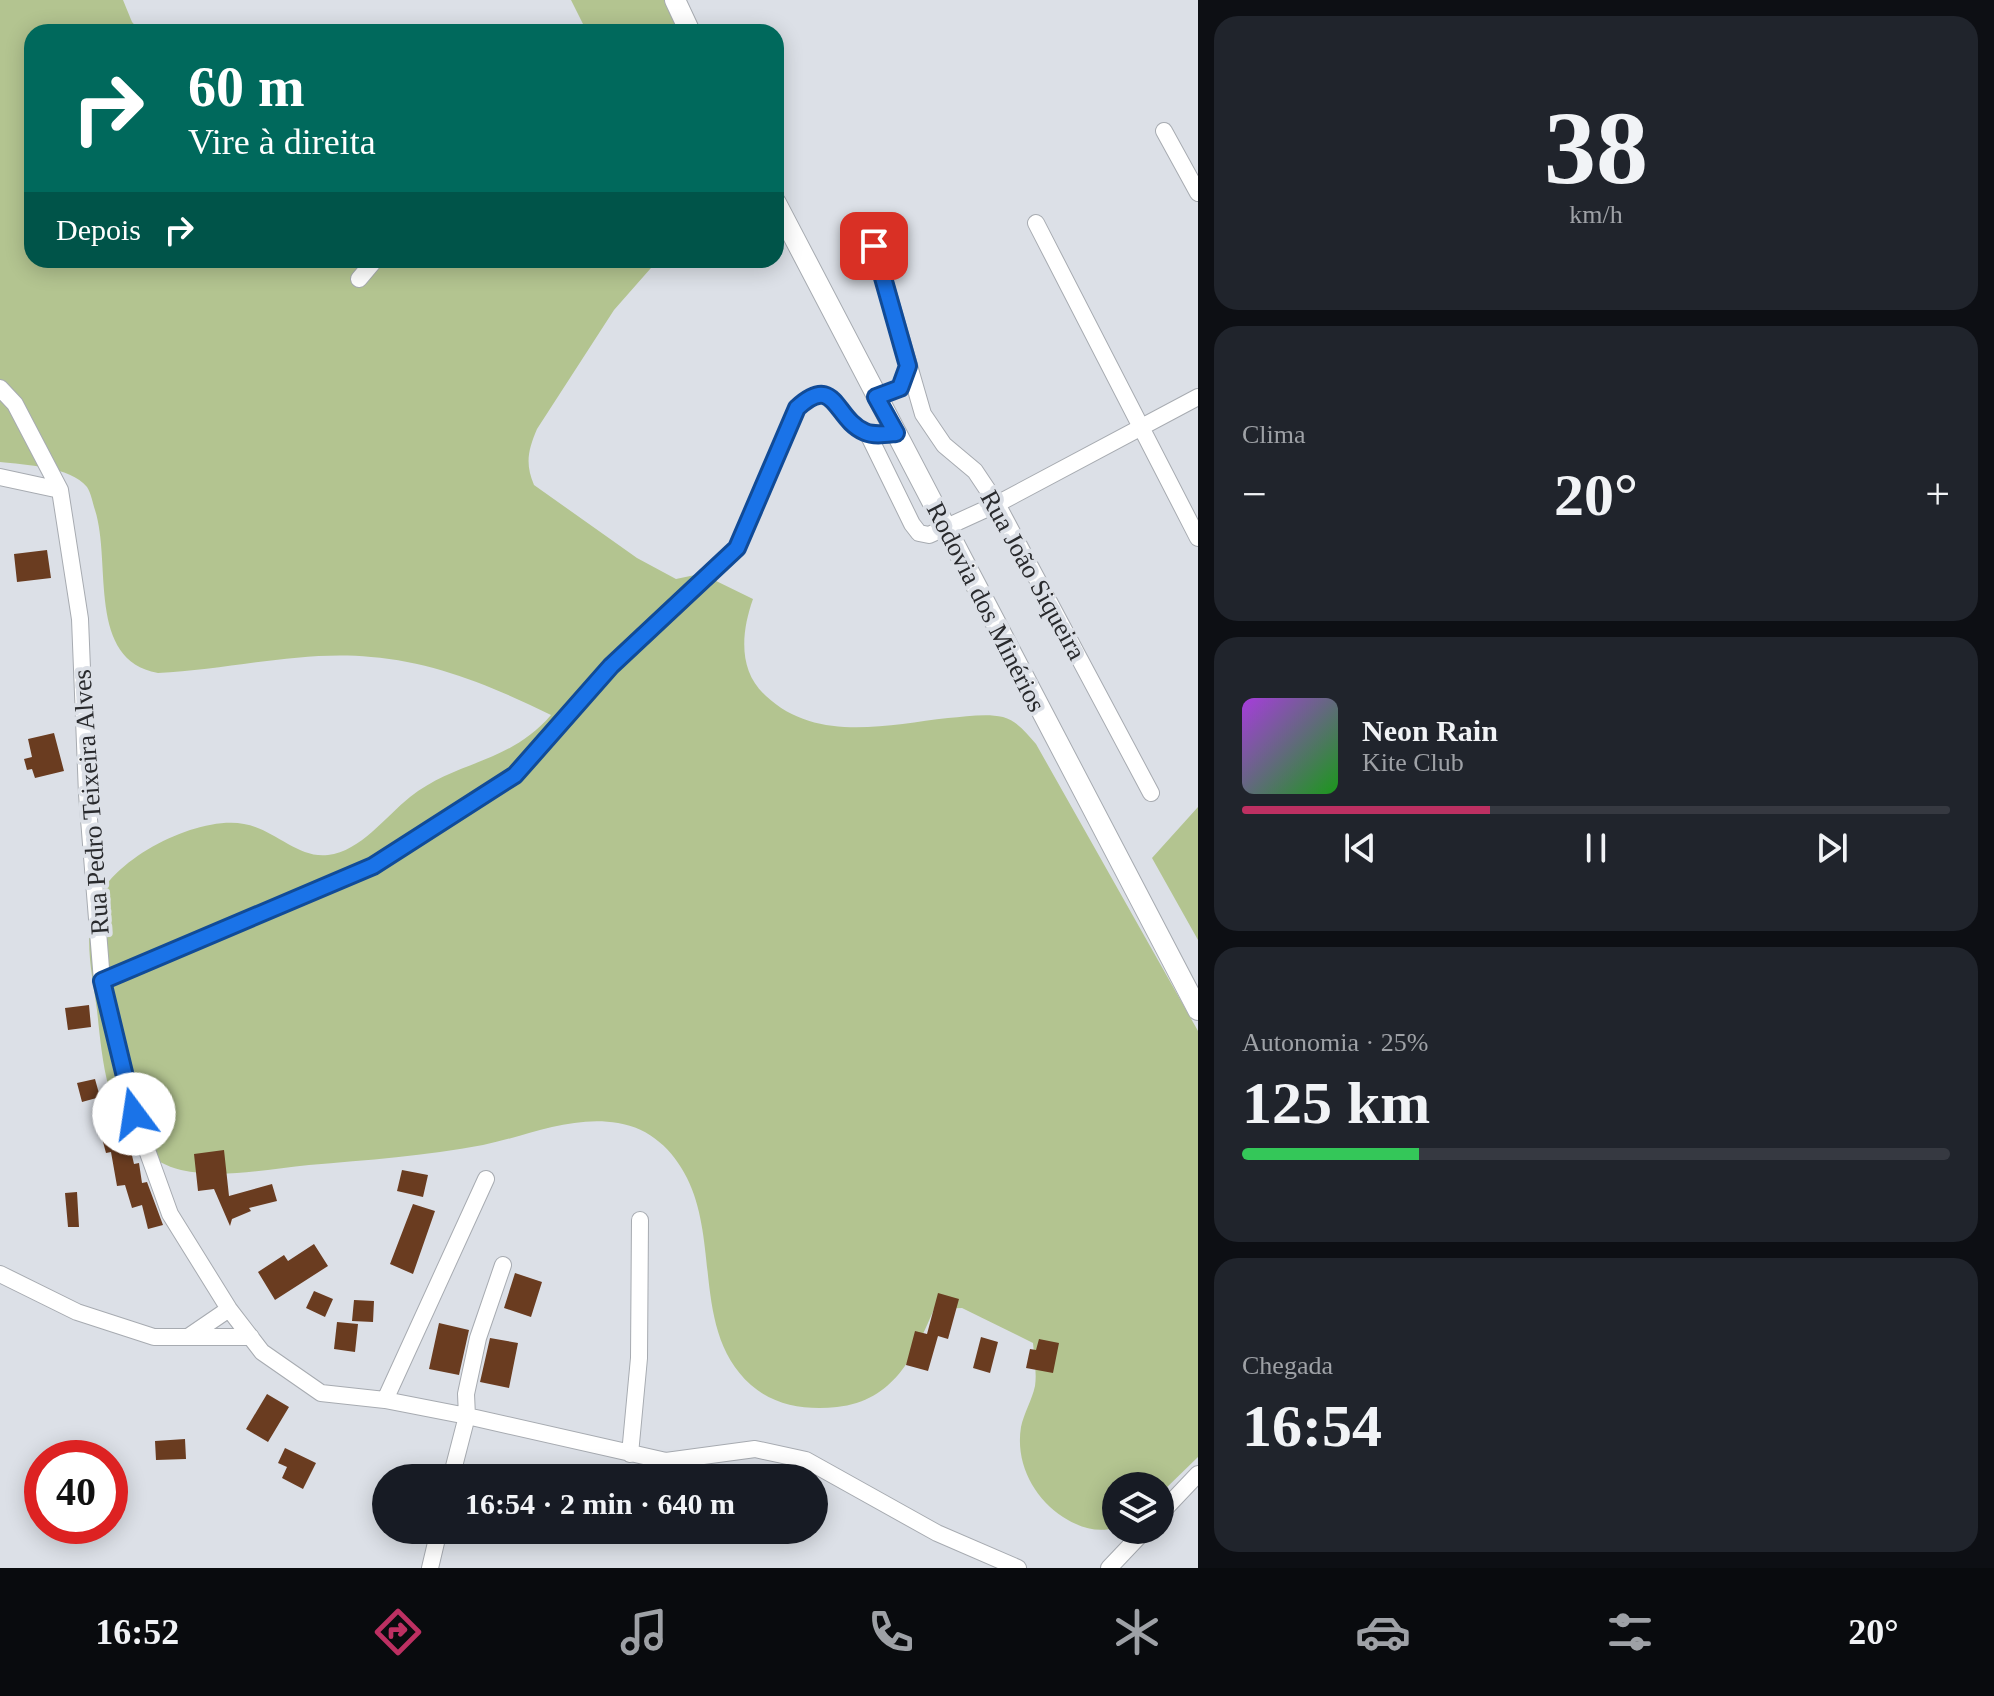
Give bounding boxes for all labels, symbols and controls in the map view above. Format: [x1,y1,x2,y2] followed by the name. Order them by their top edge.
[56,56,160,160] icon: right
[188,56,305,118] text: 60 m
[1544,90,1648,205] text: 38
[188,122,376,162] text: Vire à direita
[1569,200,1623,229] text: km/h
[157,208,201,252] icon: right
[840,212,908,280] pin
[56,213,141,246] text: Depois
[852,224,896,268] icon: arrive
[1242,420,1306,449] text: Clima
[1554,462,1638,528] text: 20°
[1242,470,1267,519] text: −
[1925,470,1950,519] text: +
[974,485,1092,665] street label: Rua João Siqueira
[921,497,1051,717] street label: Rodovia dos Minérios
[67,669,115,935] street label: Rua Pedro Teixeira Alves
[1362,714,1498,747] text: Neon Rain
[1362,748,1464,777] text: Kite Club
[1338,826,1382,870] icon: previous
[1574,826,1618,870] icon: pause
[1810,826,1854,870] icon: next
[1242,1028,1428,1057] text: Autonomia · 25%
[1242,1070,1430,1136] text: 125 km
[92,1072,176,1156] position arrow
[1242,1351,1333,1380] text: Chegada
[1242,1393,1382,1459] text: 16:54
[24,1440,128,1544] speed limit sign: 40
[1102,1472,1174,1544] map controls
[1102,1472,1174,1544] button: layers
[465,1487,735,1520] text: 16:54 · 2 min · 640 m
[370,1604,426,1660] icon: directions
[616,1604,672,1660] icon: music
[863,1604,919,1660] icon: phone
[1109,1604,1165,1660] icon: climate
[1355,1604,1411,1660] icon: car
[1602,1604,1658,1660] icon: filters
[95,1612,179,1652] text: 16:52
[1848,1612,1899,1652] text: 20°

